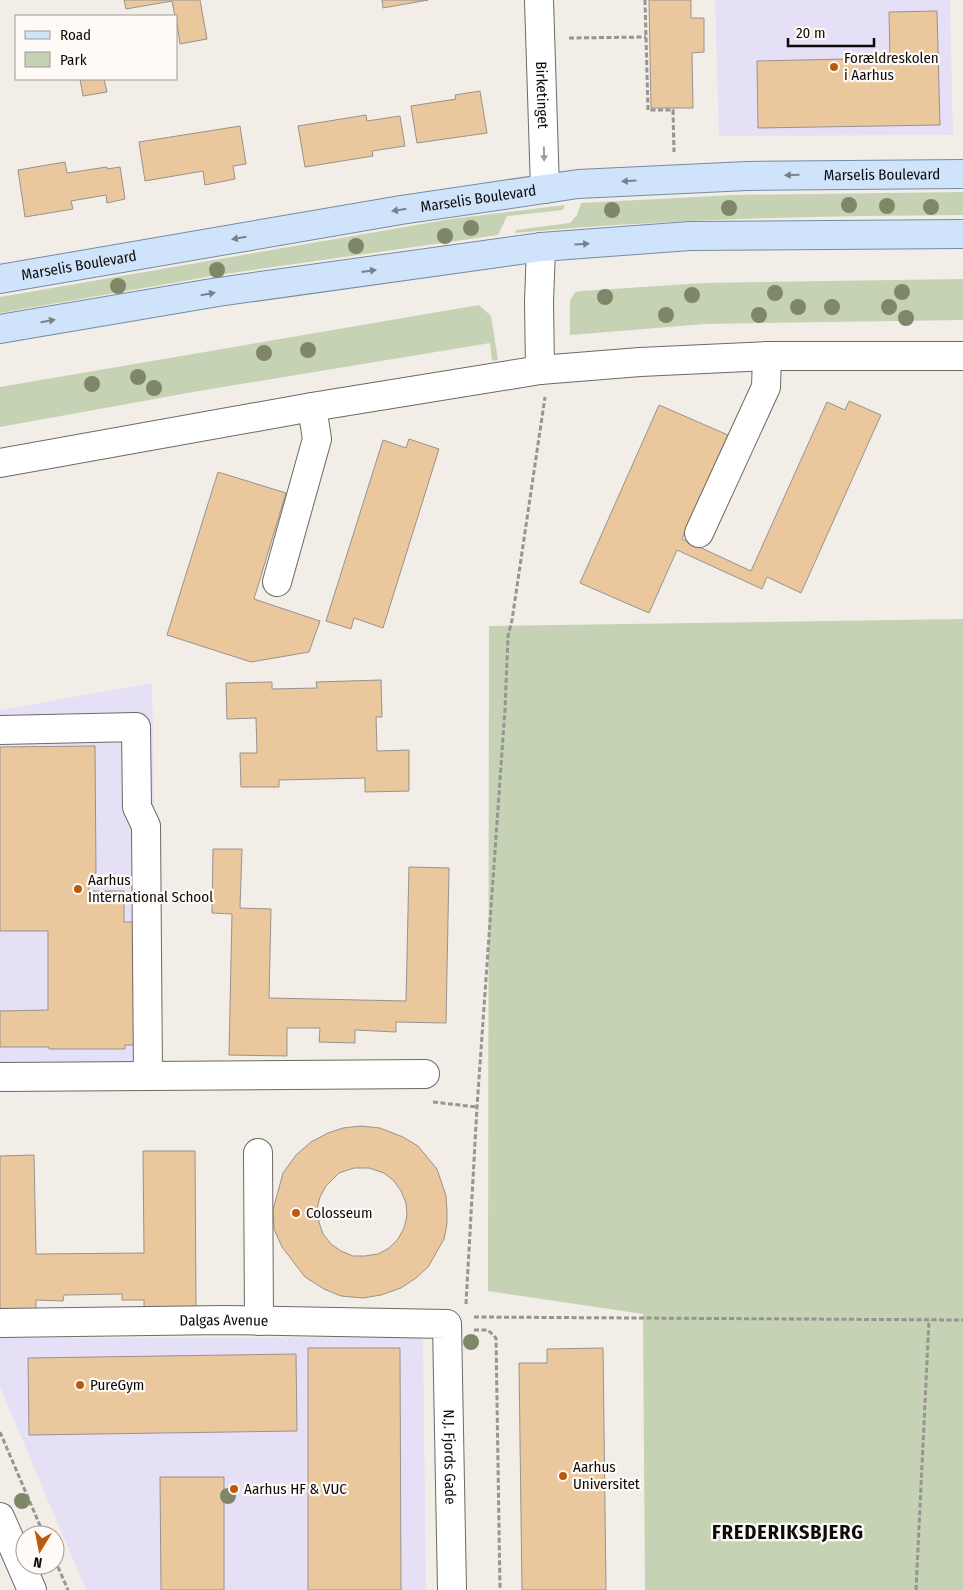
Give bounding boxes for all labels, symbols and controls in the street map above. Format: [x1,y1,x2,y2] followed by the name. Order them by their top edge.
[15,15,178,80] legend
[788,15,874,47] scale bar
[796,24,826,42] text: 20 m
[60,26,91,44] text: Road
[844,49,939,84] place label: Forældreskolen i Aarhus
[60,51,87,69] text: Park
[532,61,552,129] street label: Birketinget
[828,61,840,73] marker: Forældreskolen i Aarhus
[540,146,548,162] one-way arrow
[824,165,940,184] street label: Marselis Boulevard
[784,171,800,179] one-way arrow
[621,178,637,186] one-way arrow
[419,181,537,216] street label: Marselis Boulevard
[390,207,406,215] one-way arrow
[230,234,246,242] one-way arrow
[575,240,591,248] one-way arrow
[20,247,138,284] street label: Marselis Boulevard
[361,266,377,274] one-way arrow
[201,289,217,297] one-way arrow
[40,317,56,325] one-way arrow
[88,871,213,906] place label: Aarhus International School
[72,883,84,895] marker: Aarhus International School
[306,1204,372,1222] place label: Colosseum
[290,1207,302,1219] marker: Colosseum
[179,1311,269,1330] street label: Dalgas Avenue
[90,1376,144,1394] place label: PureGym
[74,1379,86,1391] marker: PureGym
[440,1409,459,1505] street label: N.J. Fjords Gade
[573,1458,640,1493] place label: Aarhus Universitet
[557,1470,569,1482] marker: Aarhus Universitet
[244,1480,347,1498] place label: Aarhus HF & VUC
[228,1483,240,1495] marker: Aarhus HF & VUC
[712,1520,864,1544] district label: FREDERIKSBJERG
[15,1525,65,1575] north arrow
[32,1553,43,1571] text: N

